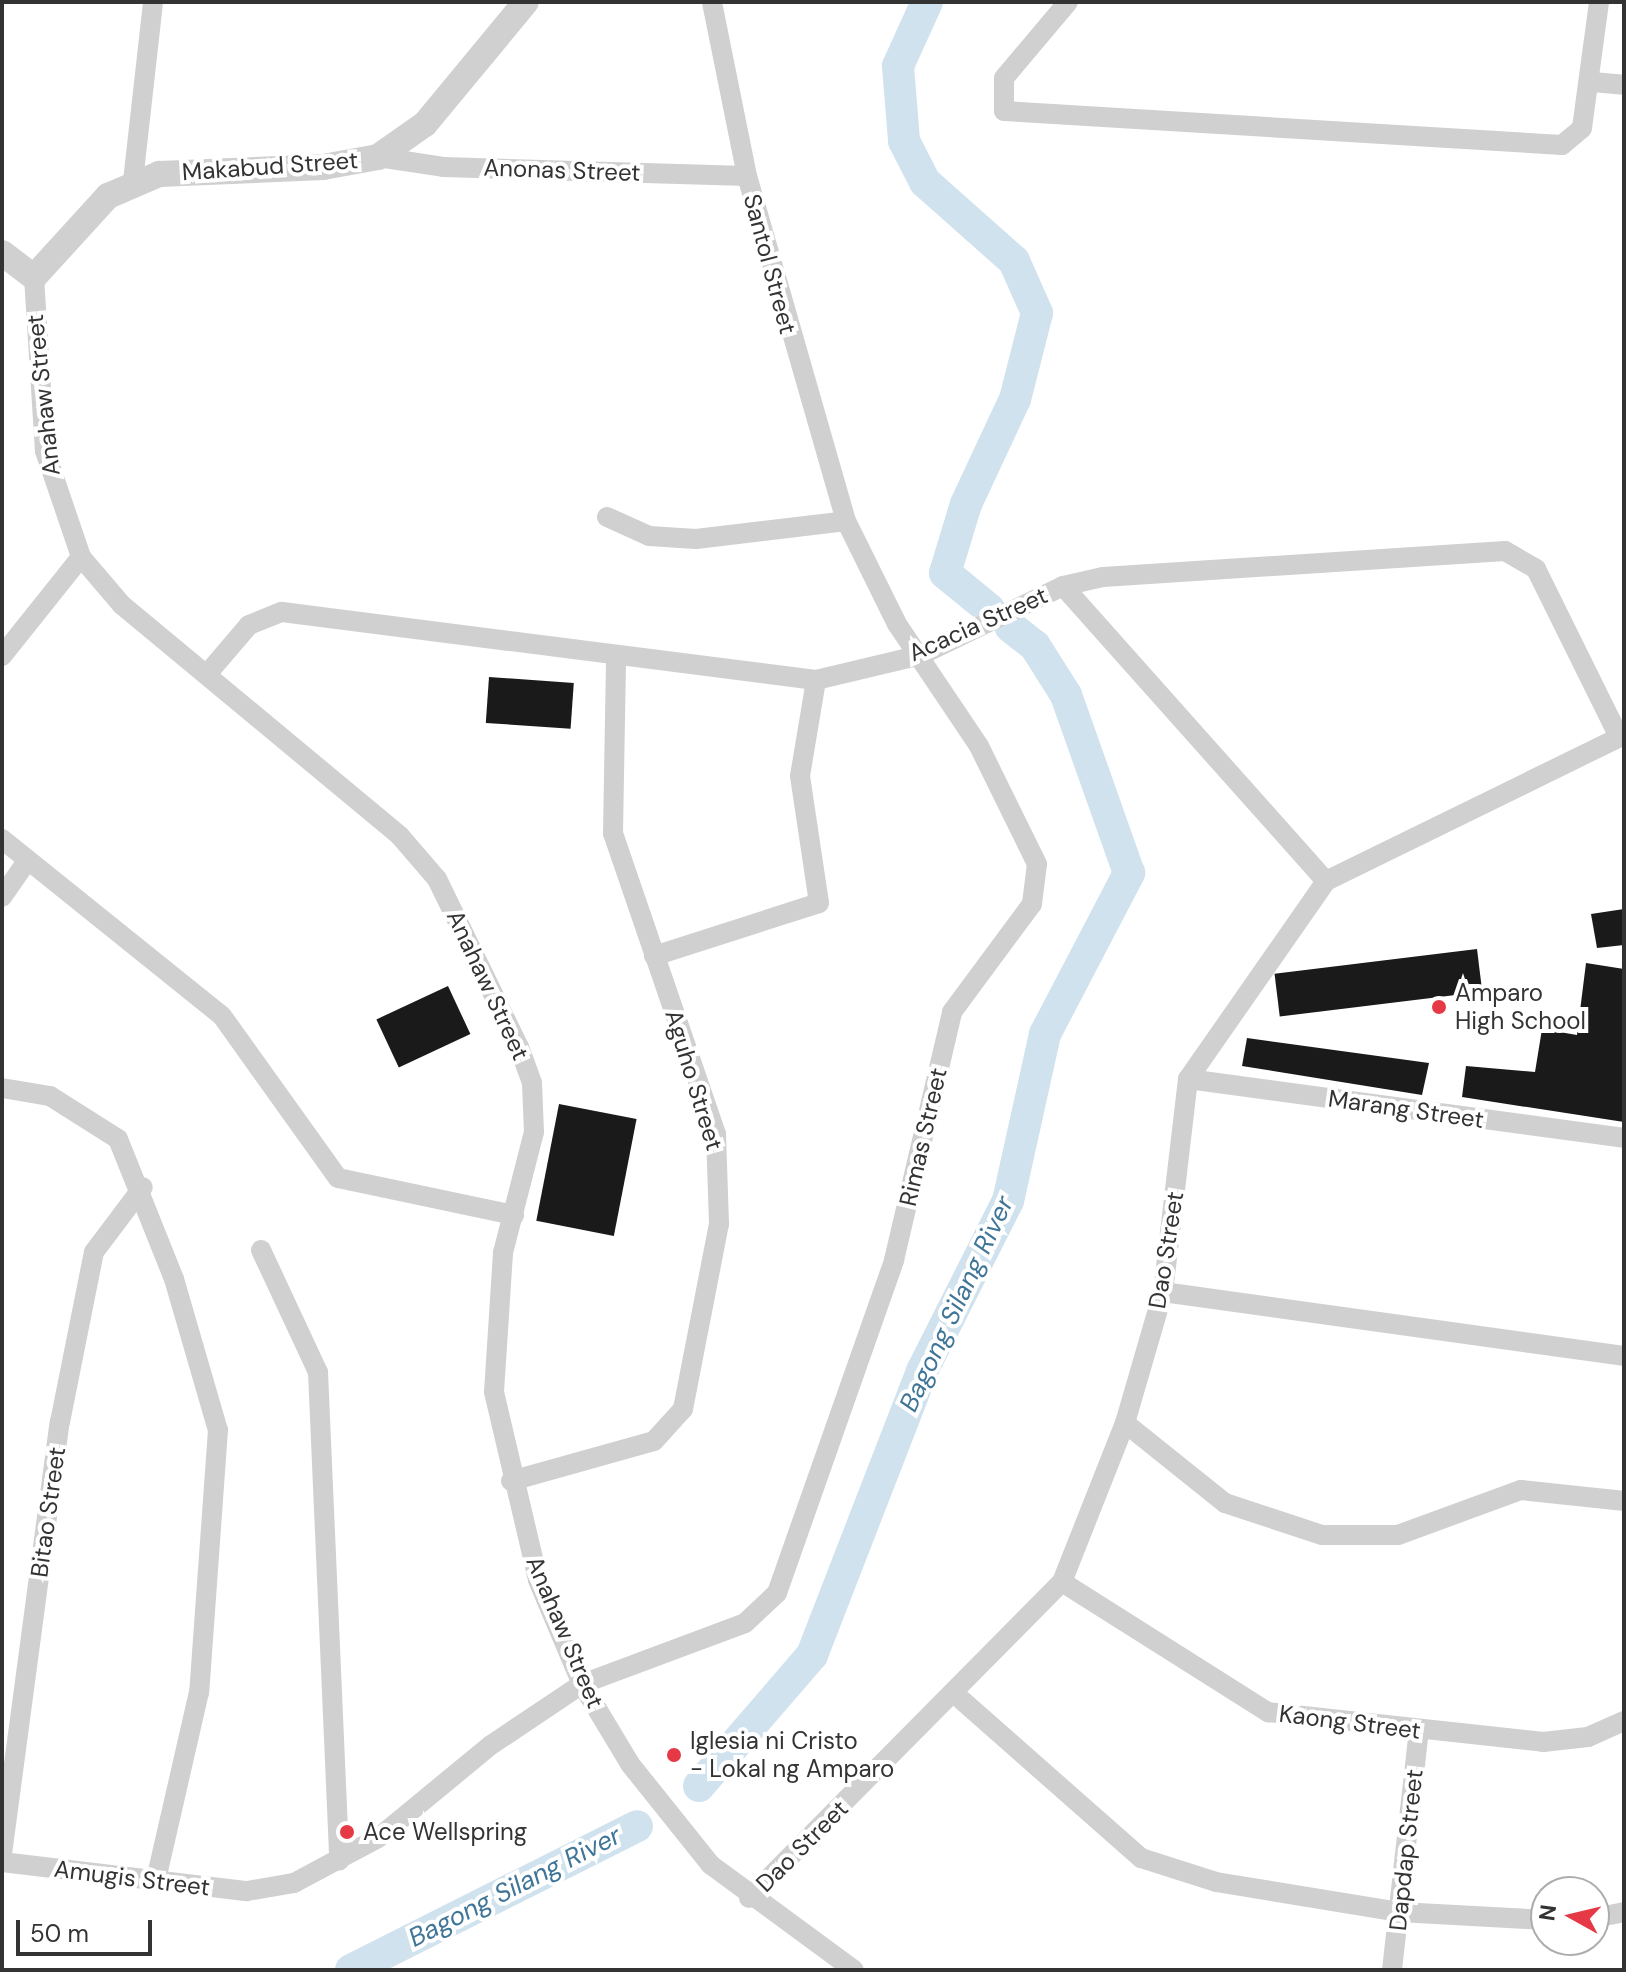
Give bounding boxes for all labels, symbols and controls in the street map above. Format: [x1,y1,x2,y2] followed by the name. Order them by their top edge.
[181,145,359,187] street label: Makabud Street
[483,153,641,187] street label: Anonas Street
[737,191,803,337] street label: Santol Street
[20,313,66,477] street label: Anahaw Street
[904,581,1052,667] street label: Acacia Street
[441,905,535,1065] street label: Anahaw Street
[1455,979,1586,1035] place label: Amparo High School
[1430,998,1448,1016] marker: Amparo High School
[659,1006,729,1154] street label: Aguho Street
[893,1065,953,1209] street label: Rimas Street
[1326,1084,1486,1134] street label: Marang Street
[1143,1189,1189,1311] street label: Dao Street
[893,1191,1021,1417] water label: Bagong Silang River
[25,1445,71,1579] street label: Bitao Street
[520,1552,610,1712] street label: Anahaw Street
[1278,1699,1422,1745] street label: Kaong Street
[690,1727,894,1783] place label: Iglesia ni Cristo - Lokal ng Amparo
[665,1746,683,1764] marker: Iglesia ni Cristo - Lokal ng Amparo
[1383,1768,1429,1932] street label: Dapdap Street
[750,1794,854,1898] street label: Dao Street
[363,1818,527,1846] place label: Ace Wellspring
[404,1820,626,1954] water label: Bagong Silang River
[338,1823,356,1841] marker: Ace Wellspring
[52,1854,212,1902] street label: Amugis Street
[1530,1876,1610,1956] north arrow
[1532,1903,1563,1923] text: N
[20,1904,156,1954] scale bar
[30,1918,89,1949] text: 50 m

